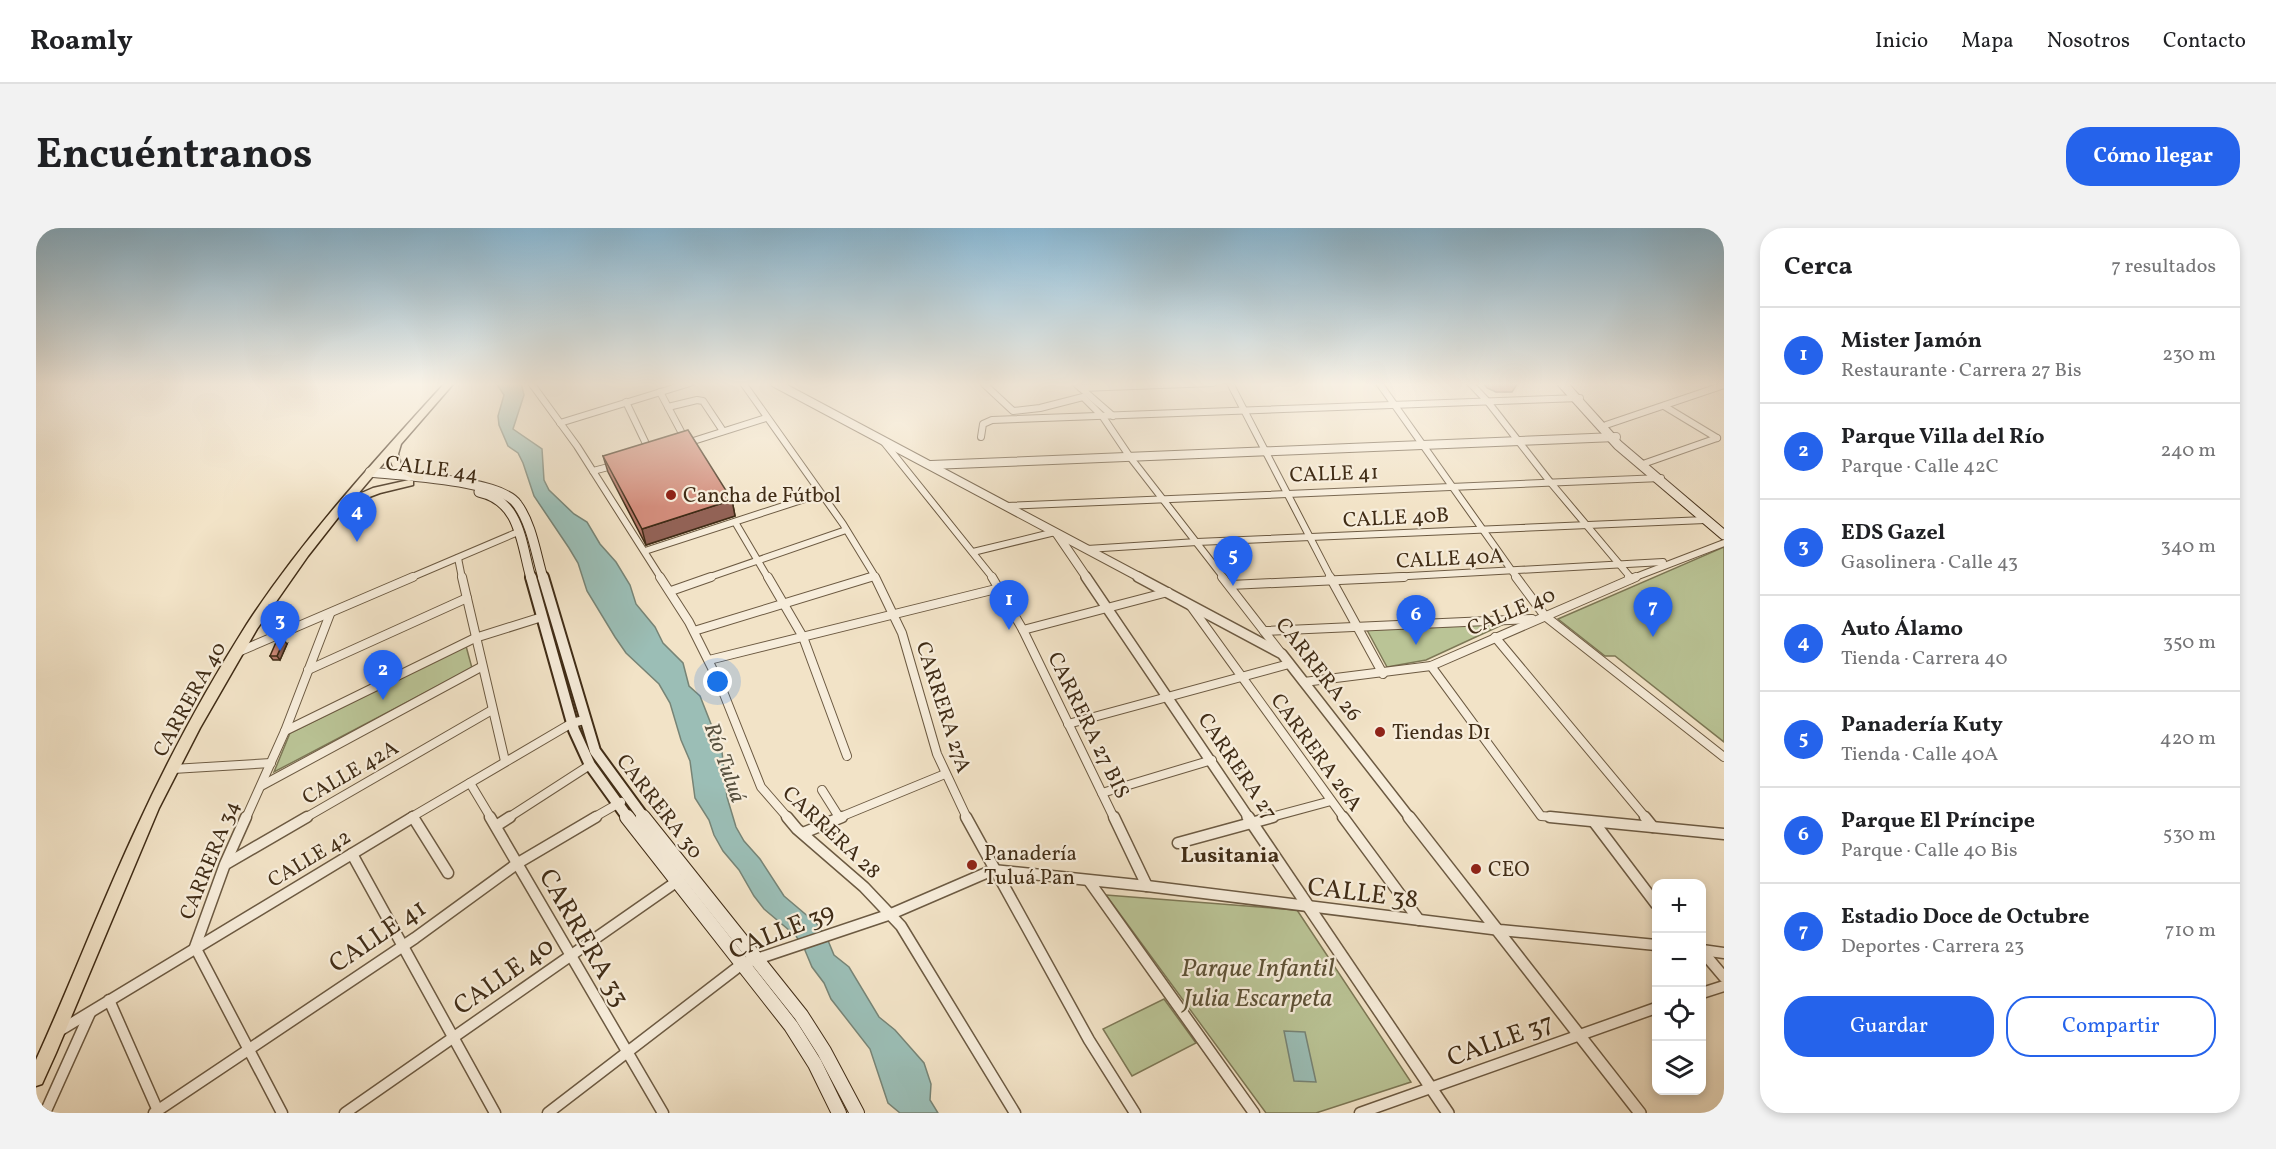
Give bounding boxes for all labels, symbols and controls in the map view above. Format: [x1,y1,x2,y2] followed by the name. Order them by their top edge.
[30,22,133,61] text: Roamly
[1875,27,1928,56] text: Inicio
[1961,27,2014,56] text: Mapa
[2047,27,2130,56] text: Nosotros
[2163,27,2246,56] text: Contacto
[36,127,312,186] text: Encuéntranos
[2066,127,2240,186] button: Cómo llegar
[1784,249,1853,285] text: Cerca
[2111,253,2216,281] text: 7 resultados
[1841,326,1982,357] text: Mister Jamón
[1799,341,1808,369] text: 1
[2162,341,2216,369] text: 230 m
[1841,357,2082,385] text: Restaurante · Carrera 27 Bis
[1841,422,2045,453] text: Parque Villa del Río
[1798,437,1809,465] text: 2
[2161,437,2216,465] text: 240 m
[384,449,480,490] street label: CALLE 44
[1841,453,1999,481] text: Parque · Calle 42C
[1289,458,1379,491] street label: CALLE 41
[683,482,841,511] place label: Cancha de Fútbol
[664,488,678,502] marker: Cancha de Fútbol
[338,492,376,542] pin: 4
[1342,501,1450,536] street label: CALLE 40B
[1841,518,1945,549] text: EDS Gazel
[1798,533,1809,561] text: 3
[2160,533,2216,561] text: 340 m
[1214,536,1252,586] pin: 5
[1395,542,1505,577] street label: CALLE 40A
[1841,549,2018,577] text: Gasolinera · Calle 43
[990,580,1028,630] pin: 1
[1463,581,1560,644] street label: CALLE 40
[1634,588,1672,637] pin: 7
[1396,596,1436,645] pin: 6
[260,602,300,651] pin: 3
[1268,612,1368,728] street label: CARRERA 26
[1841,614,1963,645] text: Auto Álamo
[1797,629,1810,657] text: 4
[2163,629,2216,657] text: 350 m
[147,637,234,763] street label: CARRERA 40
[908,638,978,777] street label: CARRERA 27A
[1841,645,2007,673] text: Tienda · Carrera 40
[1040,647,1136,804] street label: CARRERA 27 BIS
[364,650,402,700] pin: 2
[703,667,732,696] your location
[1263,688,1369,818] street label: CARRERA 26A
[1190,707,1283,826] street label: CARRERA 27
[1841,710,2003,741] text: Panadería Kuty
[695,719,752,807] water label: Río Tuluá
[1392,719,1491,748] place label: Tiendas D1
[1373,725,1387,739] marker: Tiendas D1
[1799,725,1808,753] text: 5
[2160,725,2216,753] text: 420 m
[297,734,405,813] street label: CALLE 42A
[1841,741,1998,769] text: Tienda · Calle 40A
[609,748,709,865] street label: CARRERA 30
[775,780,886,886] street label: CARRERA 28
[173,797,247,924] street label: CARRERA 34
[1841,806,2035,837] text: Parque El Príncipe
[1798,821,1809,849] text: 6
[2163,821,2216,849] text: 530 m
[263,823,357,895] street label: CALLE 42
[1841,837,2018,865] text: Parque · Calle 40 Bis
[984,840,1077,893] place label: Panadería Tuluá Pan
[1181,841,1279,872] district label: Lusitania
[1488,856,1530,885] place label: CEO
[965,858,979,872] marker: Panadería Tuluá Pan
[529,862,637,1014] street label: CARRERA 33
[1469,862,1483,876] marker: CEO
[1305,869,1420,919] street label: CALLE 38
[1652,879,1706,1095] map controls
[1652,879,1706,933] button: +
[322,891,434,982] street label: CALLE 41
[724,894,840,969] street label: CALLE 39
[1841,902,2090,933] text: Estadio Doce de Octubre
[1799,917,1808,945] text: 7
[2165,917,2216,945] text: 710 m
[447,929,562,1024] street label: CALLE 40
[1652,933,1706,987] button: −
[1841,933,2024,961] text: Deportes · Carrera 23
[1180,951,1335,1017] park label: Parque Infantil Julia Escarpeta
[1652,987,1706,1041] button: locate
[1784,996,1994,1057] button: Guardar
[2006,996,2216,1057] button: Compartir
[1443,1005,1559,1077] street label: CALLE 37
[1652,1041,1706,1095] button: layers

